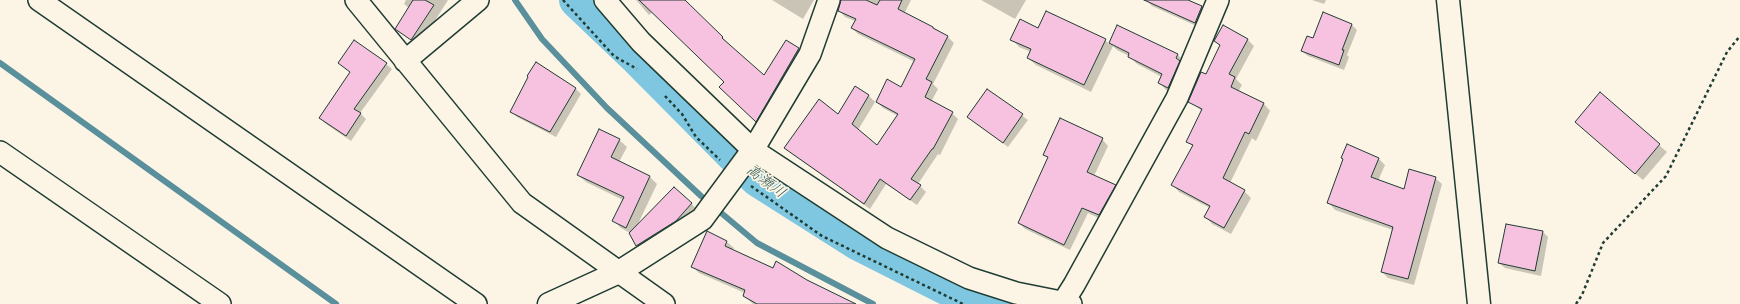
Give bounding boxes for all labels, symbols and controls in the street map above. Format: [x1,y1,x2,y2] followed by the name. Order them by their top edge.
[743,160,789,202] water label: 高瀬川

